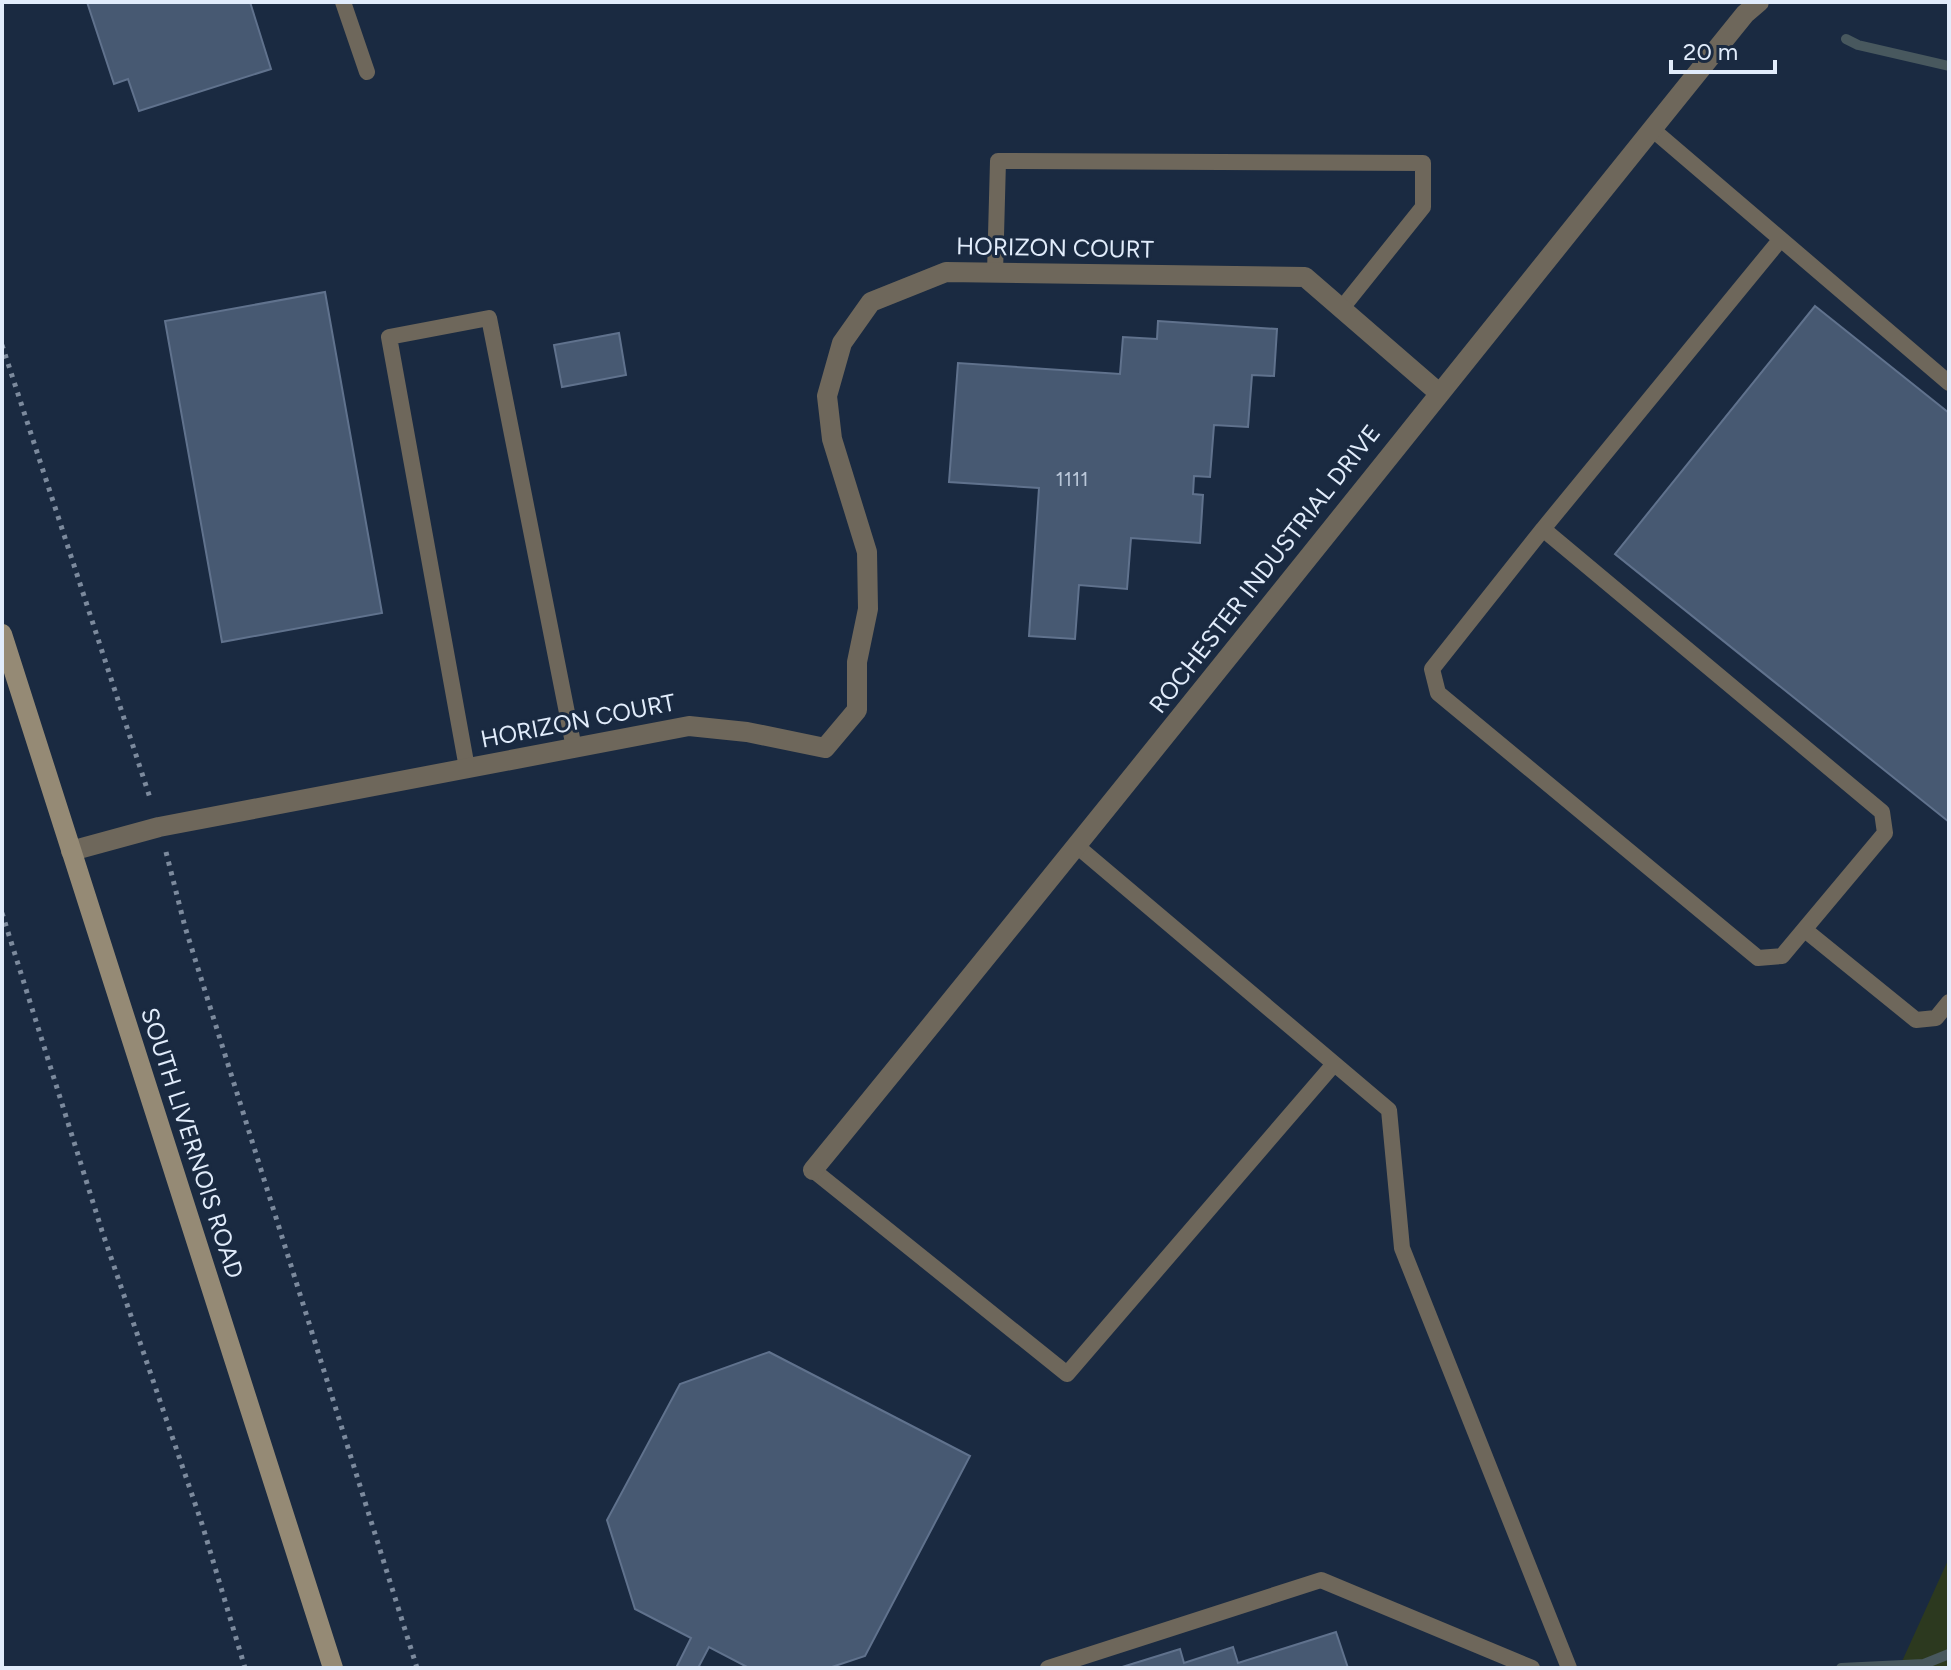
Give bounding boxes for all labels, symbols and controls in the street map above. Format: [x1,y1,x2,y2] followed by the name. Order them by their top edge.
[1671,24,1775,74] scale bar
[1683,37,1738,66] text: 20 m
[956,231,1154,264] street label: HORIZON COURT
[1143,419,1386,719] street label: ROCHESTER INDUSTRIAL DRIVE
[1055,467,1089,491] house number: 1111
[478,687,678,754] street label: HORIZON COURT
[135,1004,250,1282] street label: SOUTH LIVERNOIS ROAD

